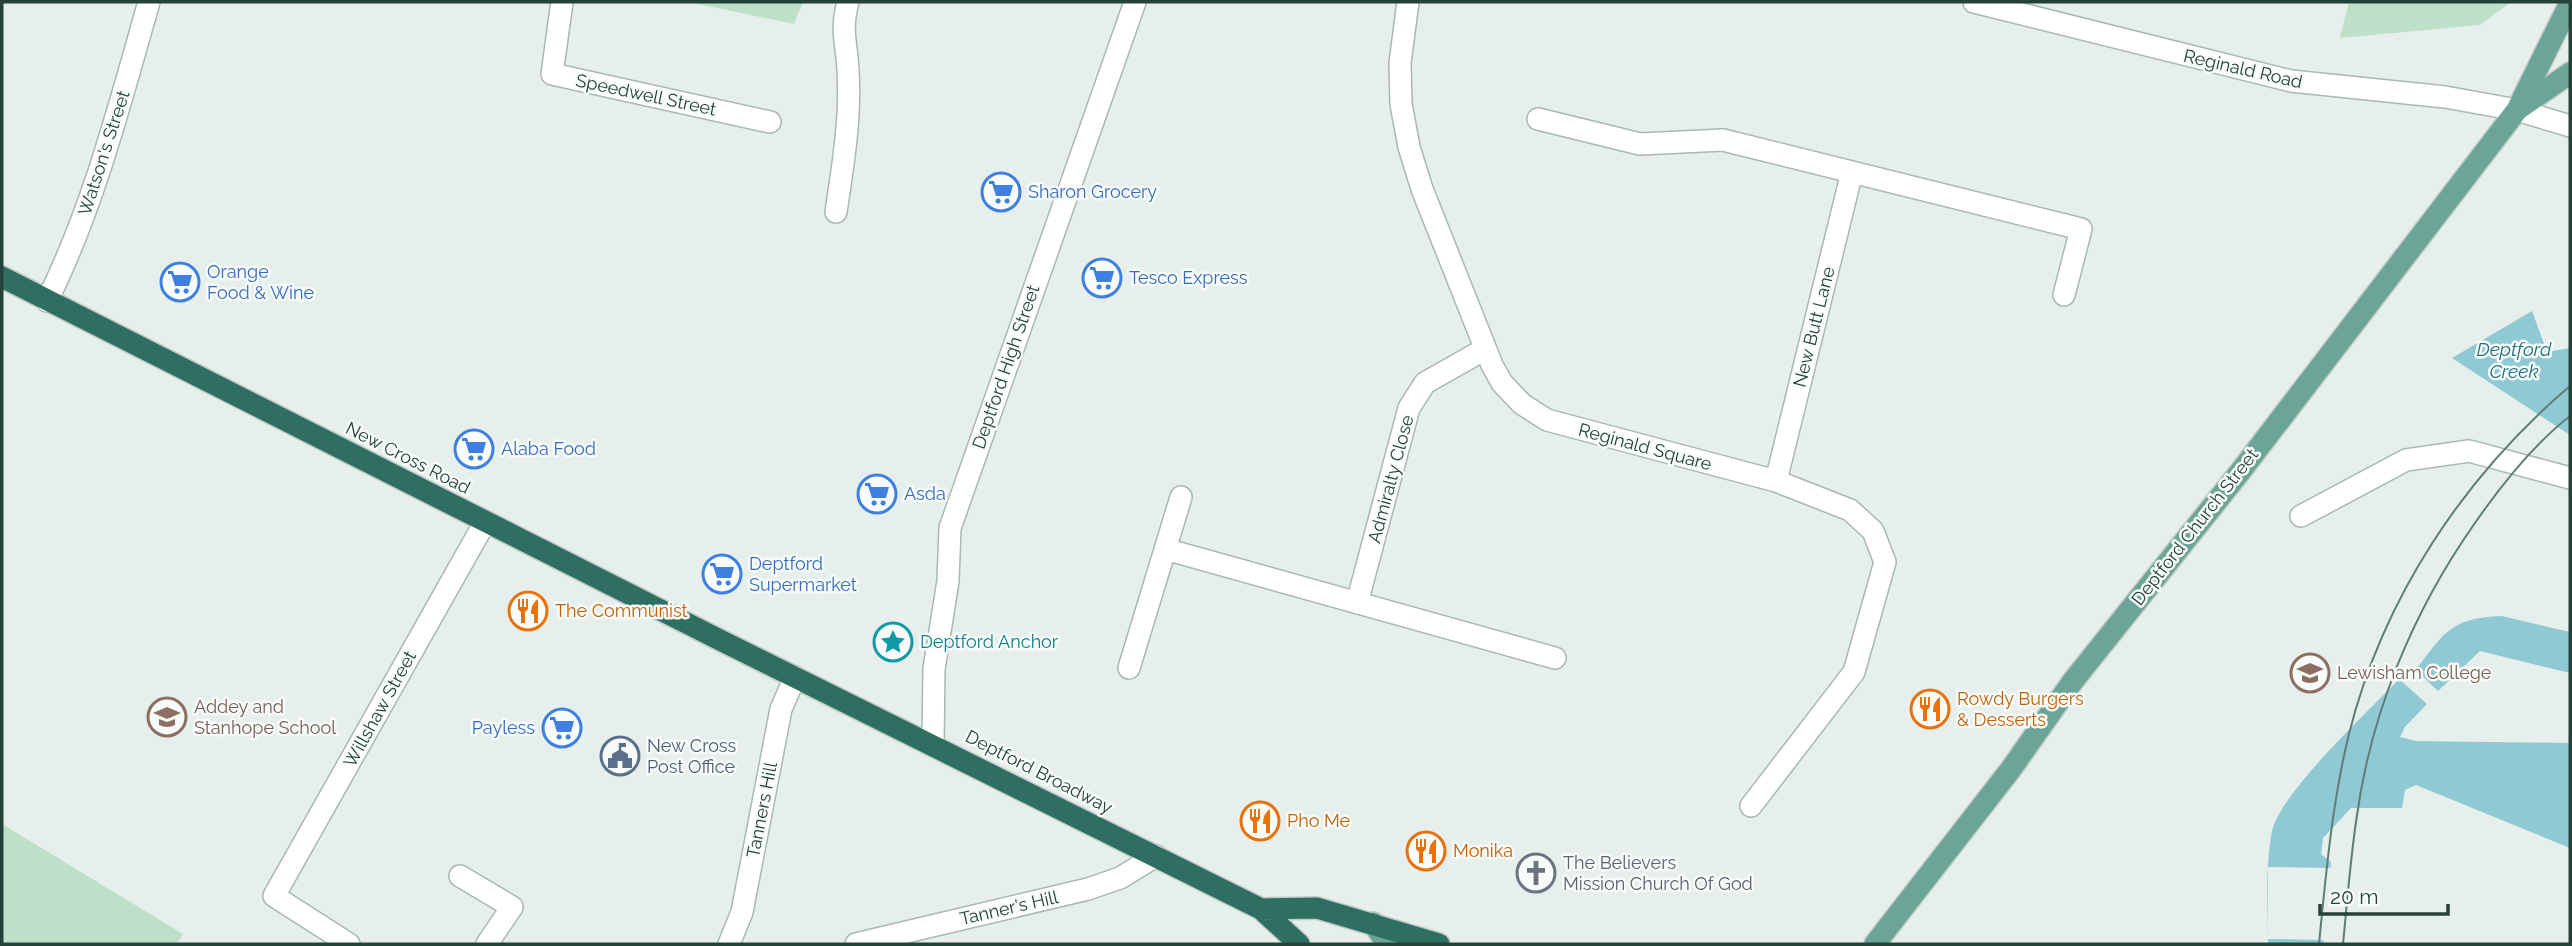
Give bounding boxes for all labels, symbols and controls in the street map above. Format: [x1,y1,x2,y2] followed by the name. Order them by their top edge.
[2182,45,2305,92] street label: Reginald Road
[574,69,718,120] street label: Speedwell Street
[73,88,134,218] street label: Watson's Street
[980,171,1022,213] supermarket icon: Sharon Grocery
[1028,181,1157,202] place label: Sharon Grocery
[1081,257,1123,299] supermarket icon: Tesco Express
[159,261,201,303] supermarket icon: Orange Food & Wine
[207,261,314,303] place label: Orange Food & Wine
[1788,264,1839,389] street label: New Butt Lane
[1129,267,1248,288] place label: Tesco Express
[968,282,1043,452] street label: Deptford High Street
[2477,338,2552,382] water label: Deptford Creek
[1363,412,1418,545] street label: Admiralty Close
[342,417,474,498] street label: New Cross Road
[1576,419,1715,475] street label: Reginald Square
[453,428,495,470] supermarket icon: Alaba Food
[501,438,596,459] place label: Alaba Food
[2127,444,2262,609] street label: Deptford Church Street
[856,473,898,515] supermarket icon: Asda
[904,483,946,504] place label: Asda
[701,553,743,595] supermarket icon: Deptford Supermarket
[749,553,857,595] place label: Deptford Supermarket
[507,590,549,632] restaurant icon: The Communist
[555,600,688,621] place label: The Communist
[872,621,914,663] place icon: Deptford Anchor
[920,631,1059,652] place label: Deptford Anchor
[339,647,420,771] street label: Willshaw Street
[2289,652,2331,694] school or university icon: Lewisham College
[2337,662,2492,683] place label: Lewisham College
[1909,688,1951,730] restaurant icon: Rowdy Burgers & Desserts
[1957,688,2084,730] place label: Rowdy Burgers & Desserts
[146,696,188,738] school or university icon: Addey and Stanhope School
[194,696,336,738] place label: Addey and Stanhope School
[541,707,583,749] supermarket icon: Payless
[472,717,535,738] place label: Payless
[962,725,1116,818] street label: Deptford Broadway
[599,735,641,777] public building icon: New Cross Post Office
[647,735,737,777] place label: New Cross Post Office
[742,760,781,860] street label: Tanners Hill
[1239,800,1281,842] restaurant icon: Pho Me
[1287,810,1351,831] place label: Pho Me
[1405,830,1447,872] restaurant icon: Monika
[1453,840,1513,861] place label: Monika
[1515,852,1557,894] church icon: The Believers Mission Church Of God
[1563,852,1753,894] place label: The Believers Mission Church Of God
[2320,872,2448,916] scale bar
[2330,884,2378,909] text: 20 m
[958,886,1060,929] street label: Tanner's Hill

